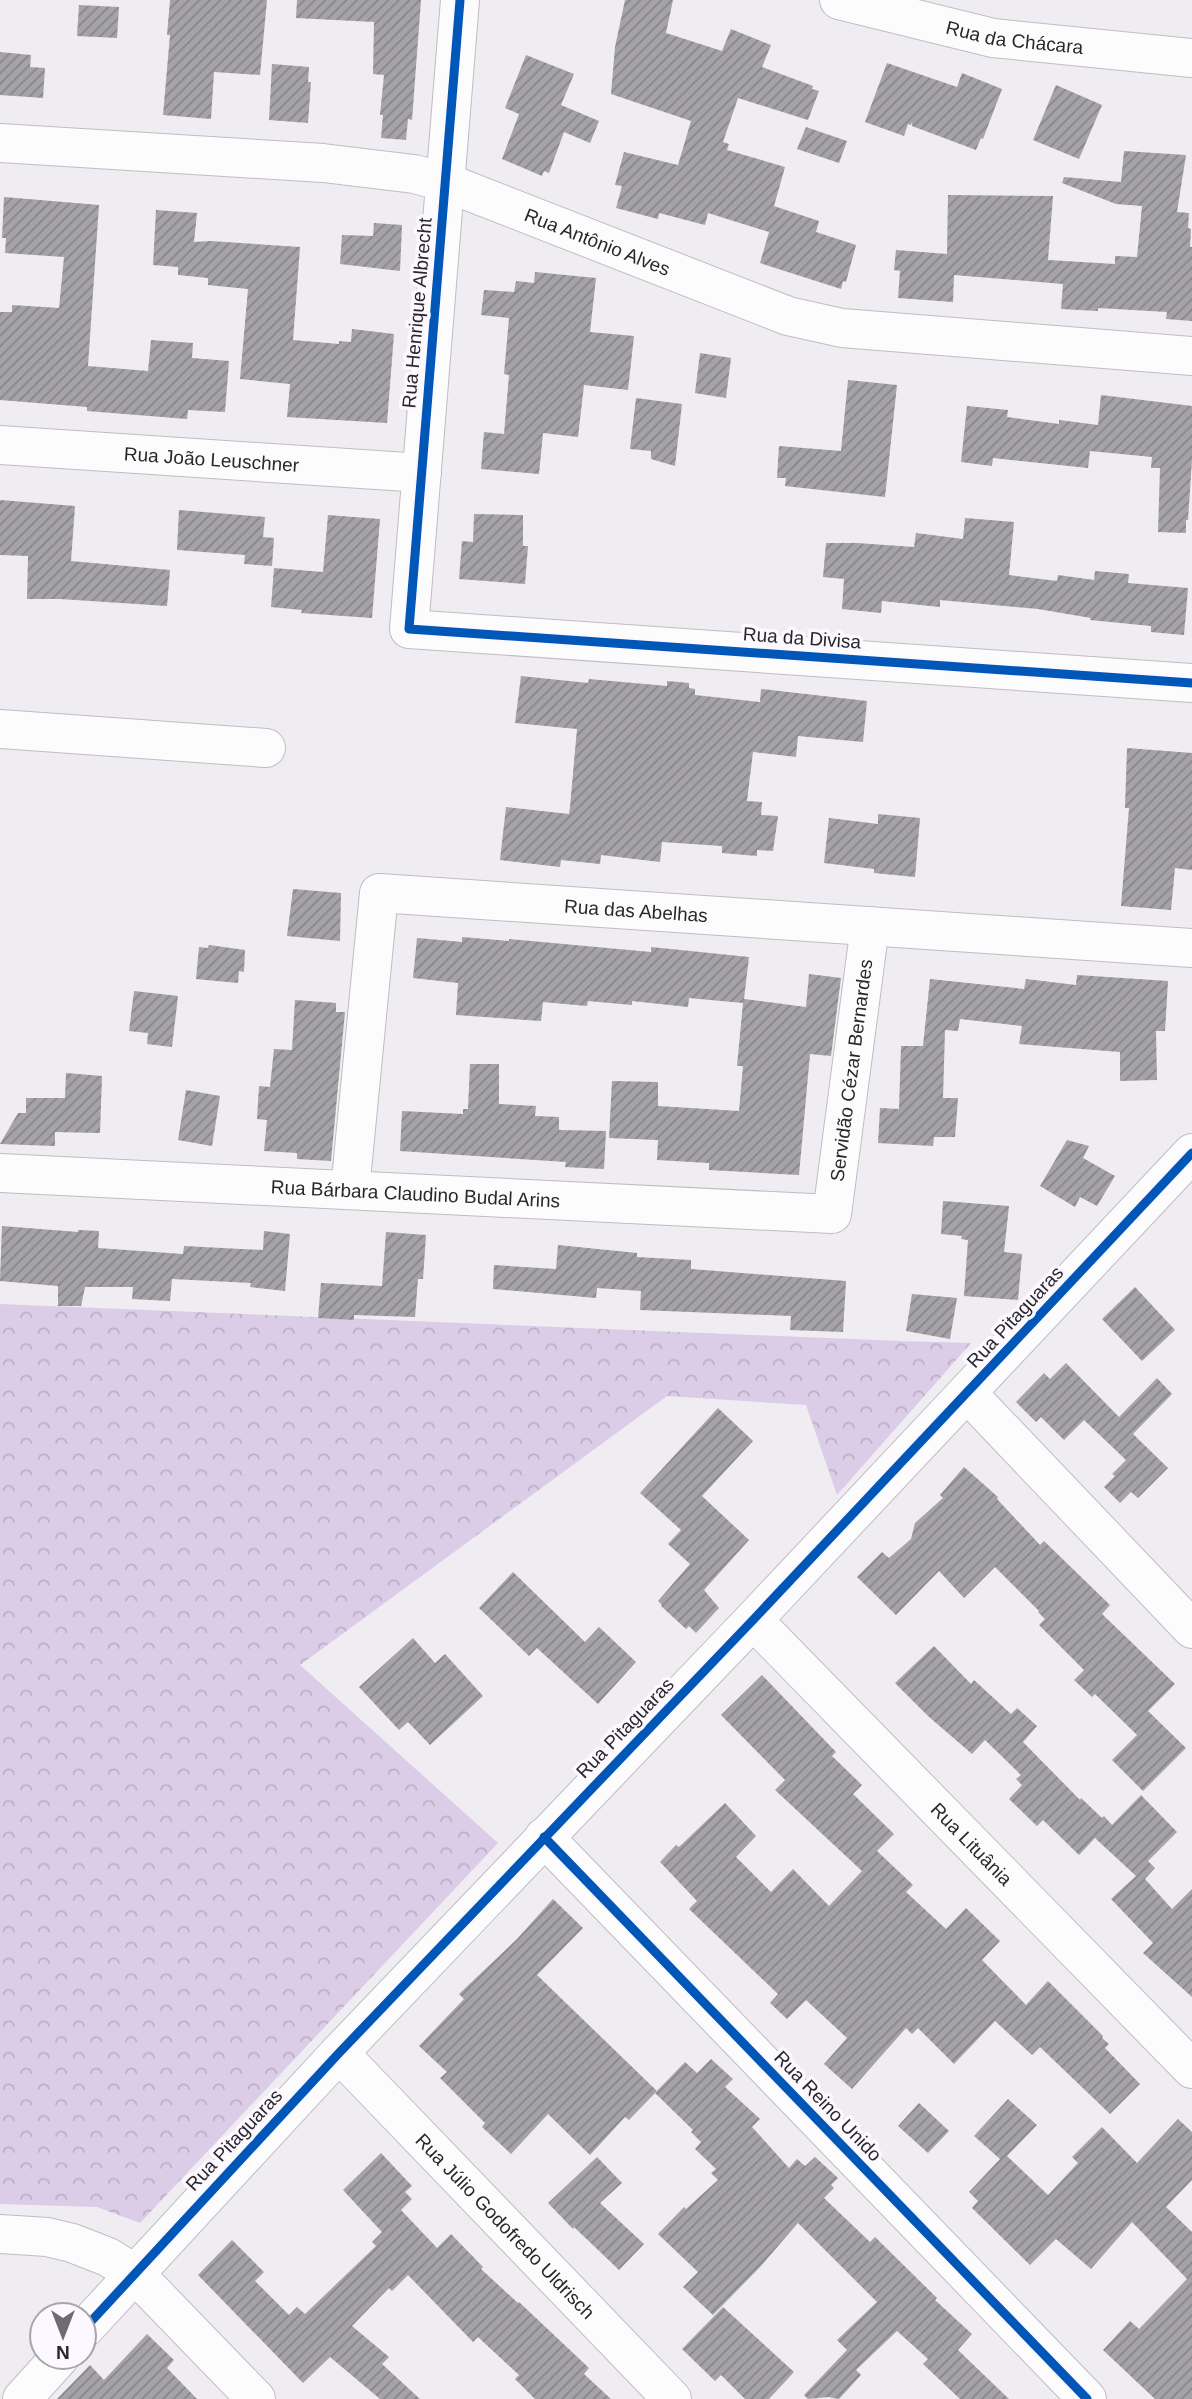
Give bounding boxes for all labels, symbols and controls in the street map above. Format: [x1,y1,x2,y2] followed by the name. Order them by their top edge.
[944,16,1085,58] street label: Rua da Chácara
[522,204,673,279] street label: Rua Antônio Alves
[398,216,436,409] street label: Rua Henrique Albrecht
[123,443,300,475] street label: Rua João Leuschner
[742,623,862,653] street label: Rua da Divisa
[564,895,708,926] street label: Rua das Abelhas
[826,958,876,1183] street label: Servidão Cézar Bernardes
[270,1176,561,1211] street label: Rua Bárbara Claudino Budal Arins
[963,1262,1067,1372] street label: Rua Pitaguaras
[572,1674,678,1782] street label: Rua Pitaguaras
[927,1798,1017,1890] street label: Rua Lituânia
[770,2047,886,2165] street label: Rua Reino Unido
[182,2085,286,2195] street label: Rua Pitaguaras
[412,2129,599,2323] street label: Rua Júlio Godofredo Uldrisch
[28,2301,98,2371] north arrow
[56,2342,70,2363] text: N

